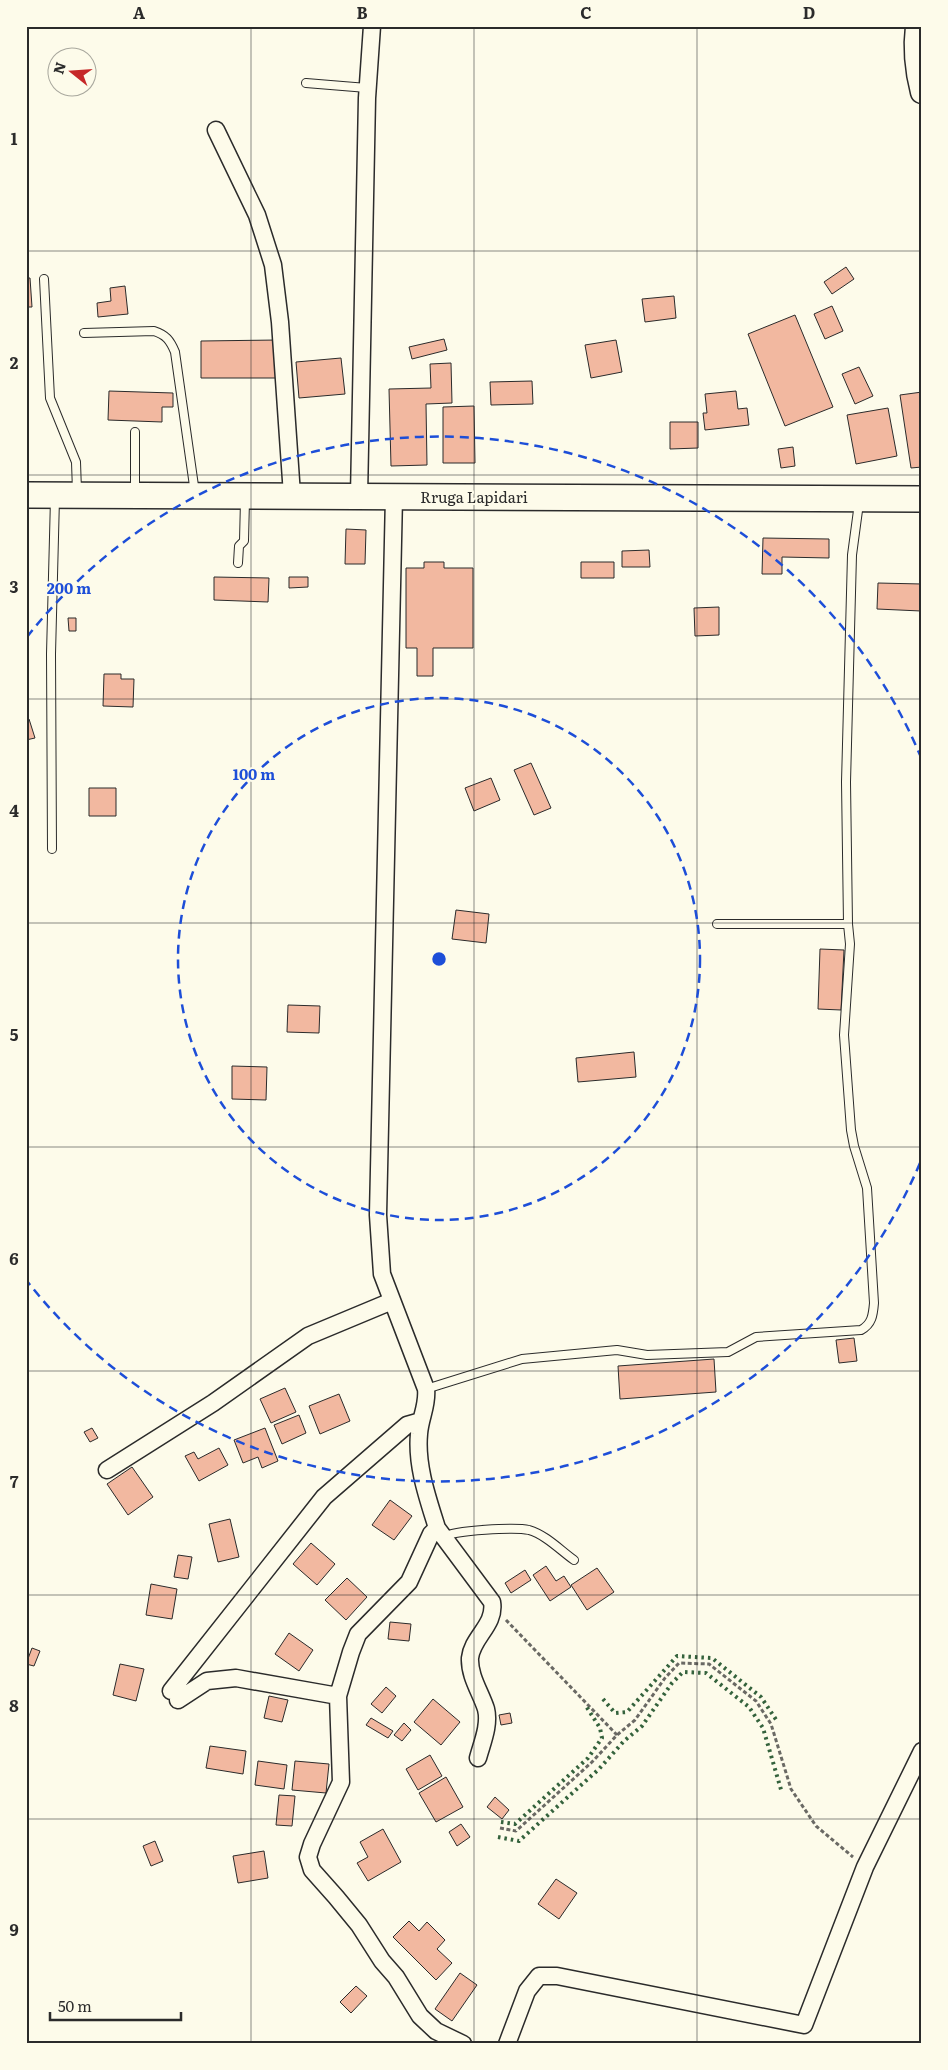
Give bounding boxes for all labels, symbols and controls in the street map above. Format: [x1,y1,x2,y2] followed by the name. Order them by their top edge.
[133,0,145,24] text: A
[356,0,368,24] text: B
[580,0,592,24] text: C
[803,0,815,24] text: D
[48,48,98,98] north arrow
[47,59,70,76] text: N
[11,126,18,150] text: 1
[10,350,19,374] text: 2
[420,485,528,508] street label: Rruga Lapidari
[10,574,19,598] text: 3
[47,576,91,599] text: 200 m
[233,762,275,785] text: 100 m
[9,798,19,822] text: 4
[430,950,448,968] centre of rings
[10,1022,19,1046] text: 5
[9,1246,19,1270] text: 6
[10,1469,19,1493] text: 7
[9,1693,19,1717] text: 8
[9,1917,19,1941] text: 9
[50,1990,181,2022] scale bar
[58,1994,92,2017] text: 50 m

